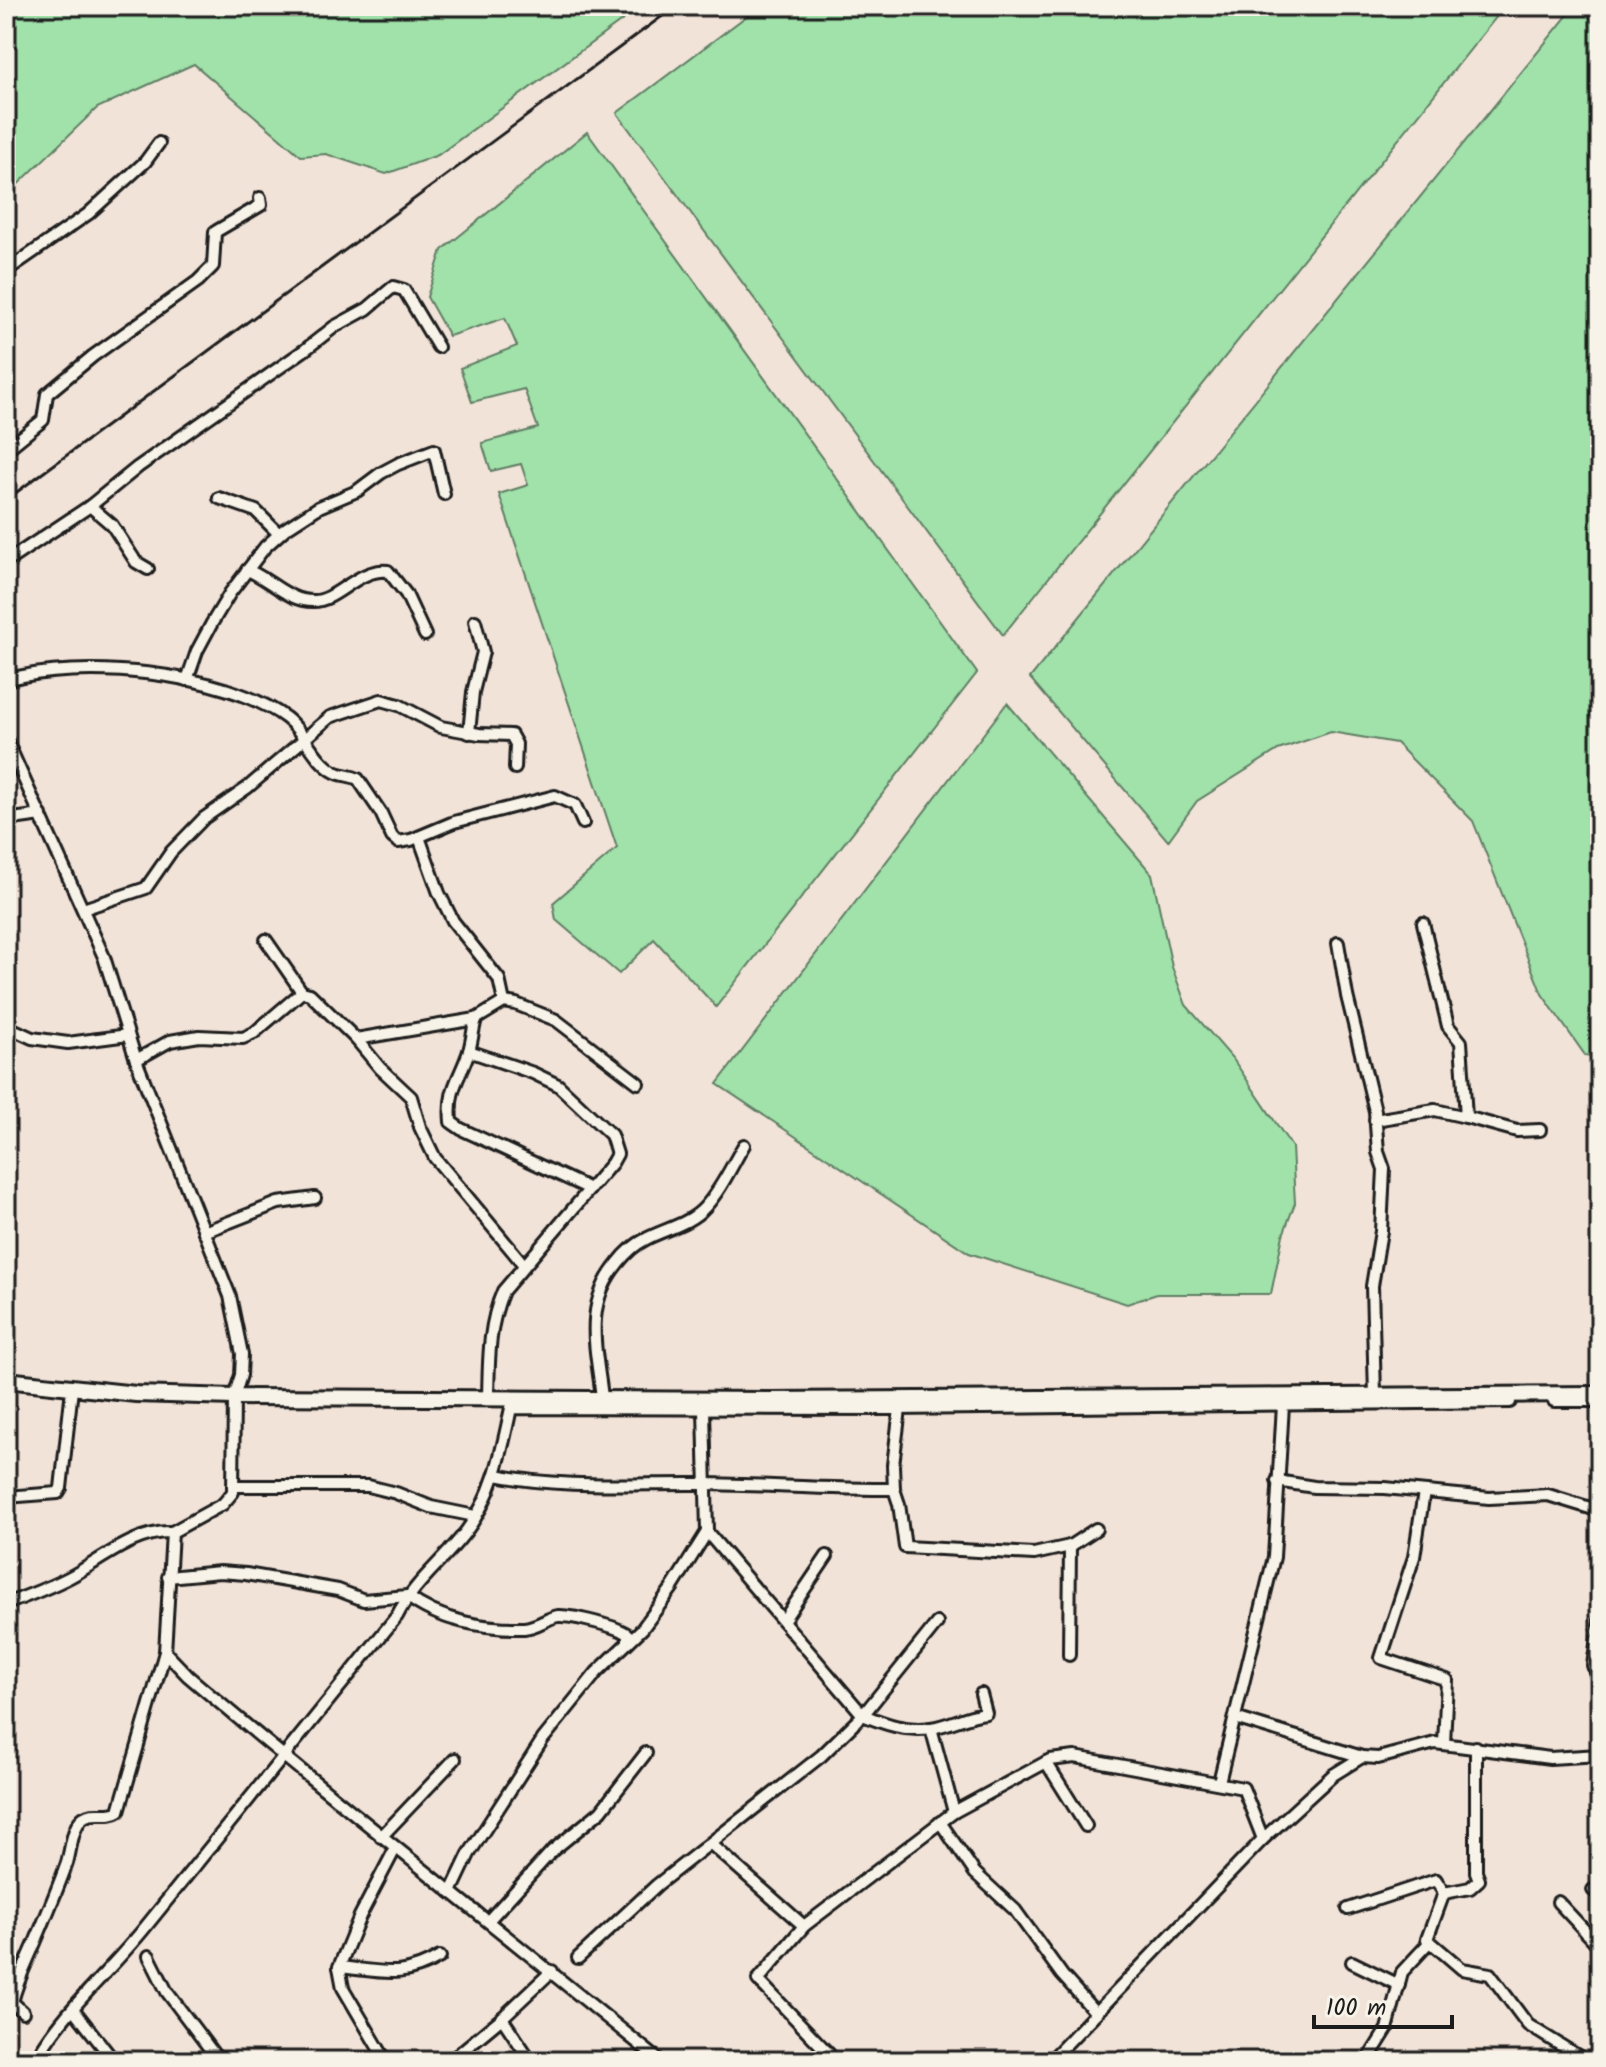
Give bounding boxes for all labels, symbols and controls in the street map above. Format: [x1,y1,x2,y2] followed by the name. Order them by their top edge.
[1314,1979,1452,2029] scale bar
[1326,1989,1386,2028] text: 100 m

